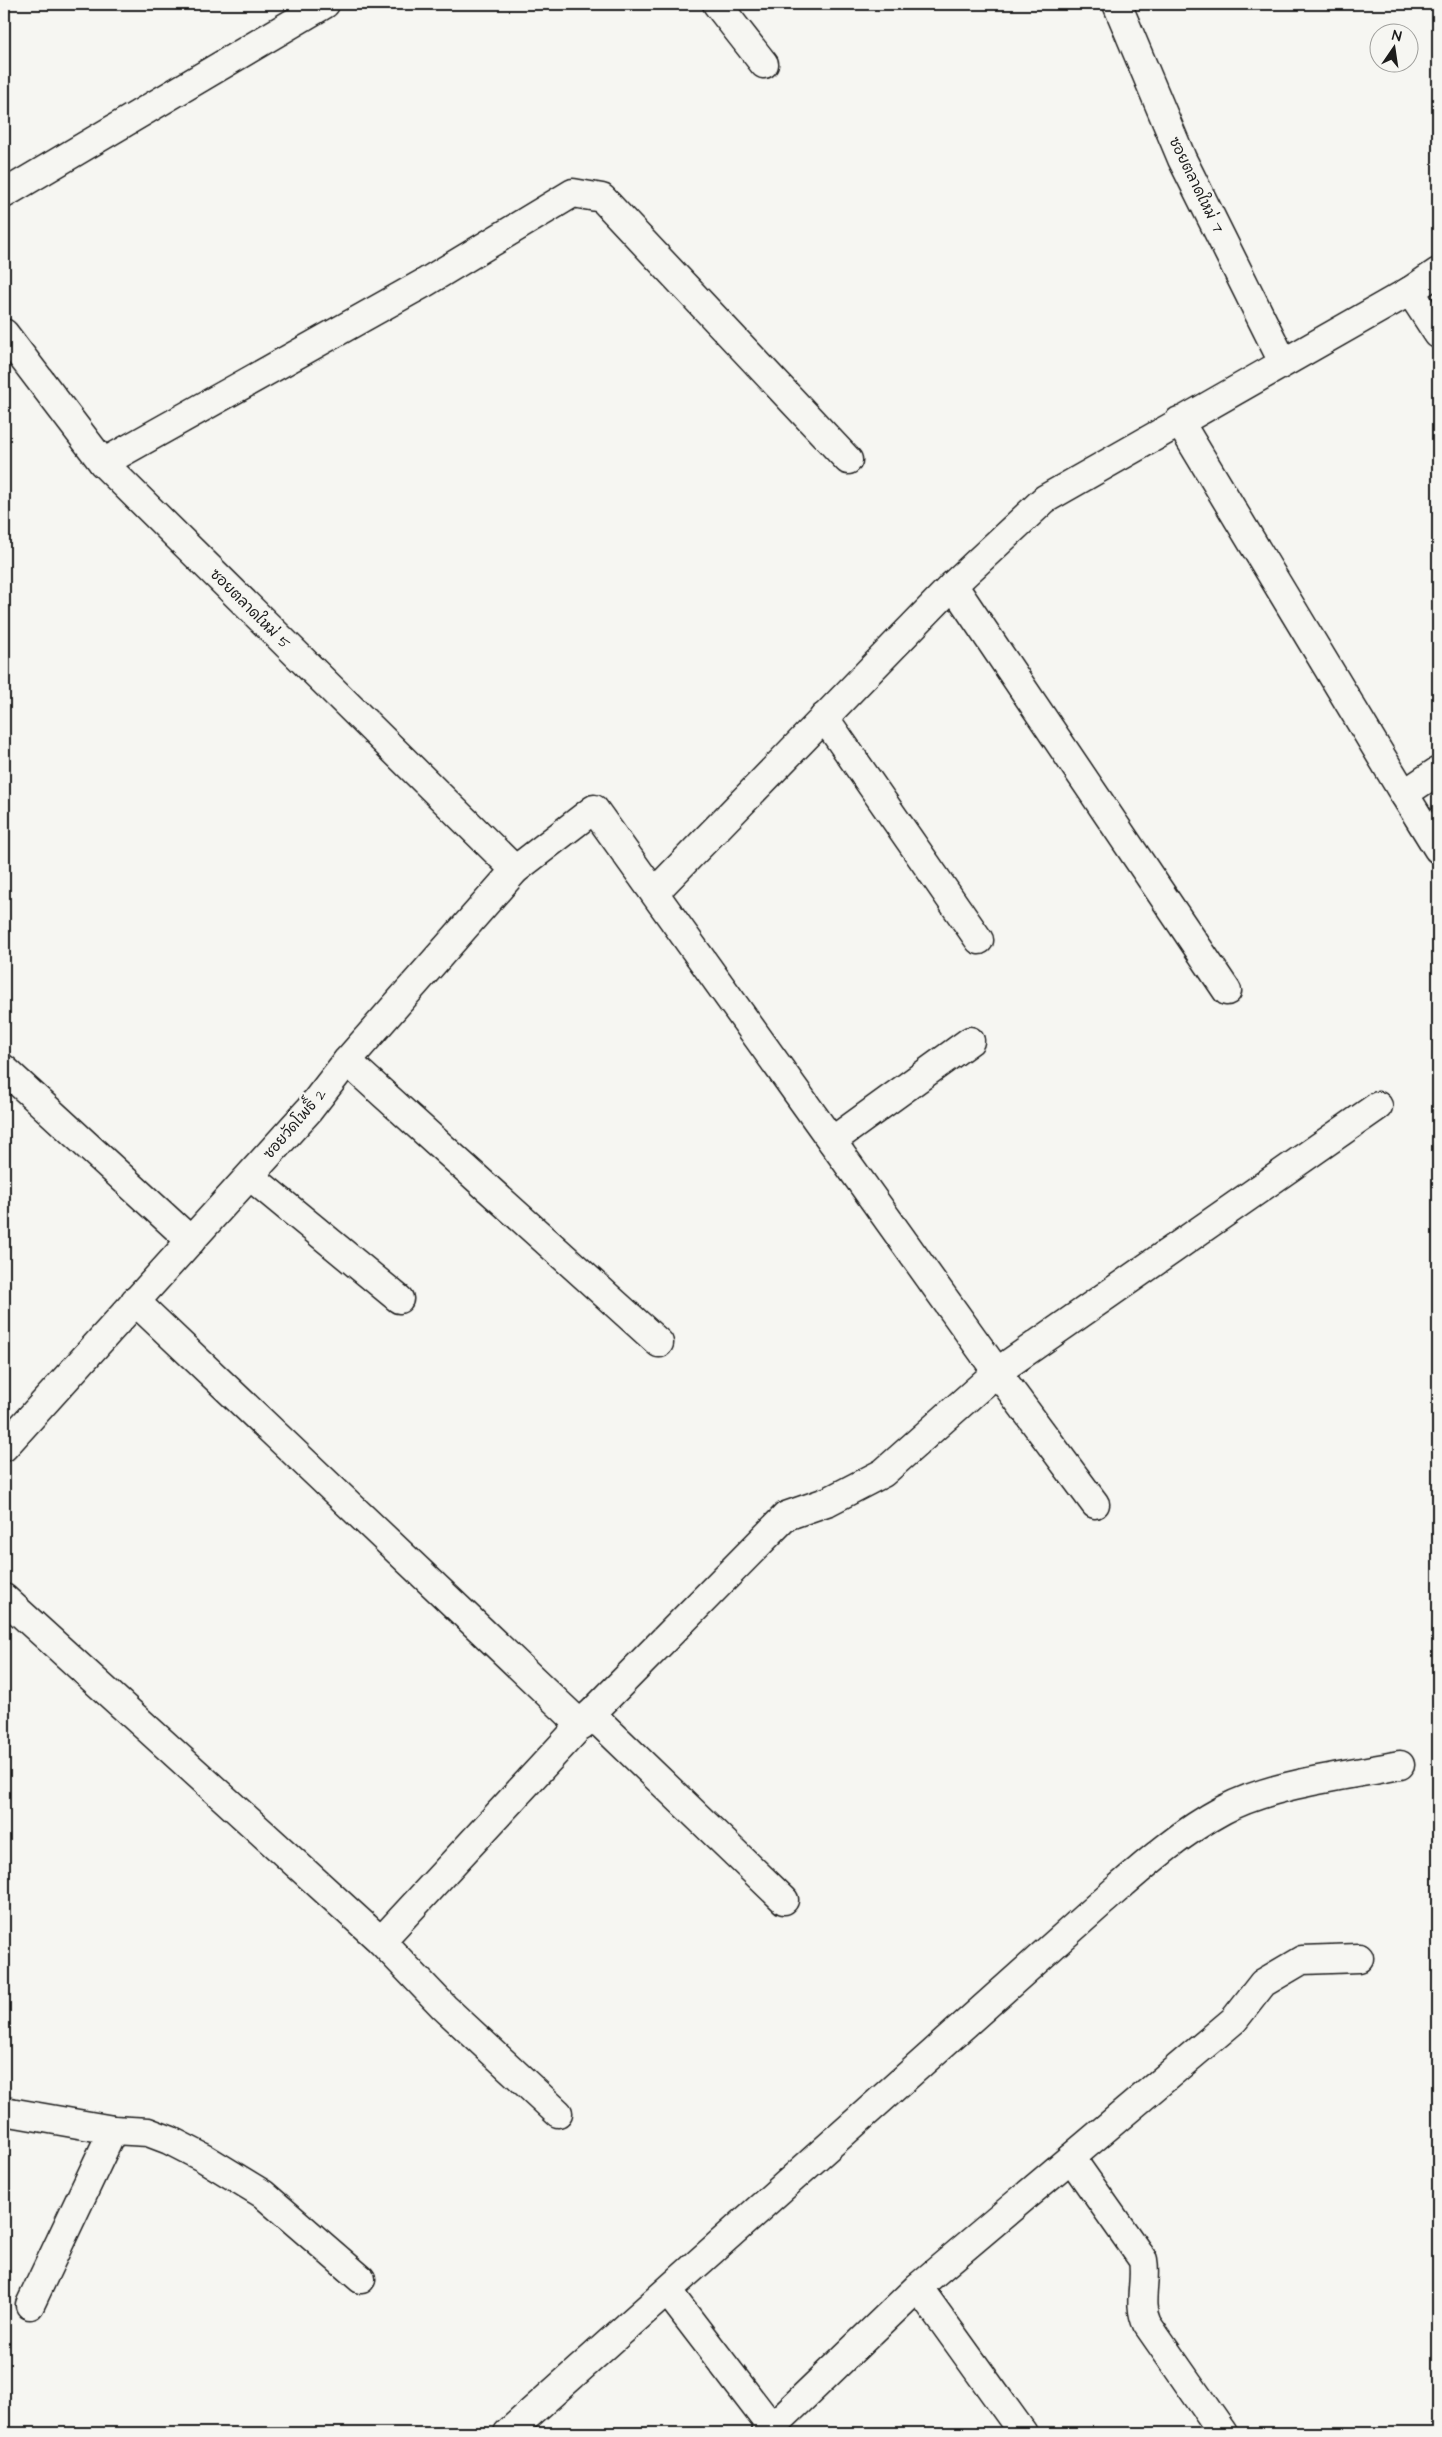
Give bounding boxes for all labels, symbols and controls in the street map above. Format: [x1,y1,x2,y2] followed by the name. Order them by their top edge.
[1370,22,1420,72] north arrow
[1390,26,1403,47] text: N
[1164,133,1228,237] street label: ซอยตลาดใหม่ 7
[205,564,295,654] street label: ซอยตลาดใหม่ 5
[255,1081,332,1164] street label: ซอยวัดโพธิ์ 2

